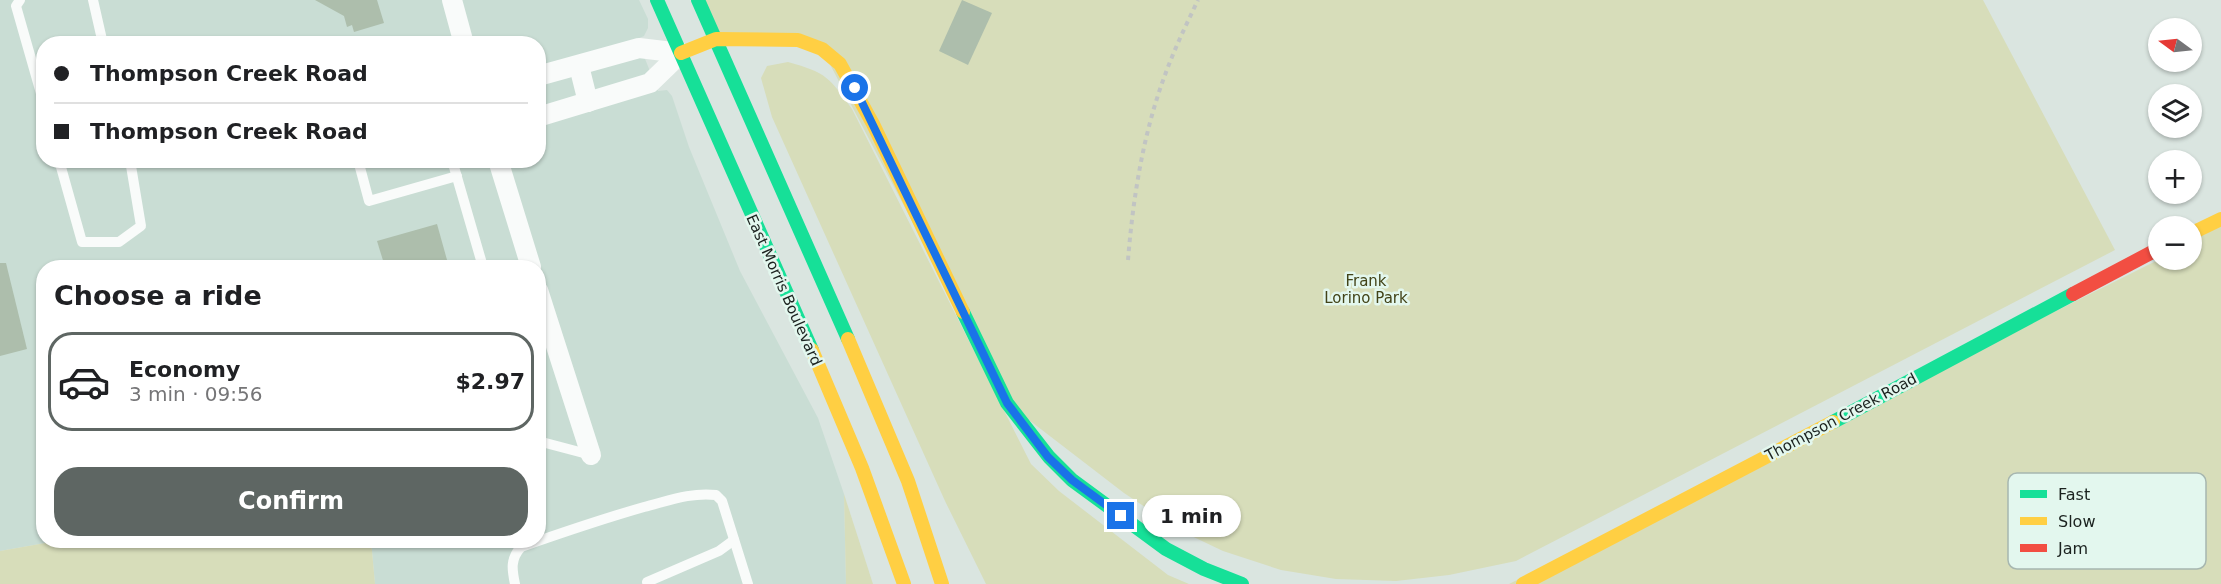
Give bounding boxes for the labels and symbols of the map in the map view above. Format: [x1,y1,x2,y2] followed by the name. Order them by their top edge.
[2148,18,2202,72] north arrow
[841,74,868,101] route start
[742,211,826,369] street label: East Morris Boulevard
[1324,272,1408,307] park label: Frank Lorino Park
[1761,369,1920,465] street label: Thompson Creek Road
[2008,473,2206,569] legend
[2058,485,2090,504] text: Fast
[1142,495,1241,537] callout: 1 min
[1107,502,1134,529] route end
[2058,512,2095,531] text: Slow
[2057,539,2088,558] text: Jam

